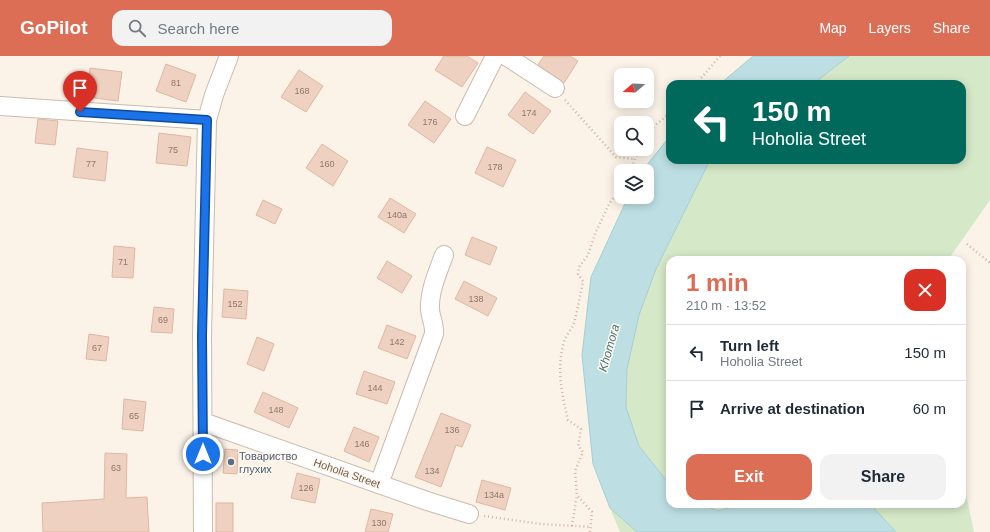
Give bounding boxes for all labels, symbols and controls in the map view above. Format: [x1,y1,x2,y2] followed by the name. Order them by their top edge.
[112,10,392,46] search box
[20,17,88,38] text: GoPilot
[126,17,148,39] icon: search
[158,20,239,37] text: Search here
[819,20,847,36] text: Map
[869,20,911,36] text: Layers
[933,20,970,36] text: Share
[614,68,654,108] north arrow
[614,68,654,204] map controls
[63,71,97,112] pin
[69,77,91,99] icon: arrive
[171,78,181,88] house number: 81
[294,86,310,96] house number: 168
[686,96,738,148] icon: left
[752,96,831,127] text: 150 m
[521,108,537,118] house number: 174
[614,116,654,156] button: search
[422,117,438,127] house number: 176
[752,129,866,149] text: Hoholia Street
[168,145,178,155] house number: 75
[86,159,96,169] house number: 77
[319,159,335,169] house number: 160
[487,162,503,172] house number: 178
[614,164,654,204] button: layers
[387,210,407,220] house number: 140а
[118,257,128,267] house number: 71
[686,269,749,296] text: 1 min
[904,269,946,311] button: close
[468,294,484,304] house number: 138
[686,298,766,313] text: 210 m · 13:52
[227,299,243,309] house number: 152
[158,315,168,325] house number: 69
[596,322,623,373] water label: Khomora
[389,337,405,347] house number: 142
[720,337,779,354] text: Turn left
[686,342,708,364] icon: left
[92,343,102,353] house number: 67
[904,344,946,361] text: 150 m
[720,354,802,369] text: Hoholia Street
[367,383,383,393] house number: 144
[686,398,708,420] icon: arrive
[720,400,865,417] text: Arrive at destination
[913,400,946,417] text: 60 m
[268,405,284,415] house number: 148
[129,411,139,421] house number: 65
[444,425,460,435] house number: 136
[182,433,224,475] position arrow
[354,439,370,449] house number: 146
[239,450,297,475] place label: Товариство глухих
[686,454,812,500] button: Exit
[820,454,946,500] button: Share
[312,456,382,490] street label: Hoholia Street
[226,457,236,467] marker: Товариство глухих
[111,463,121,473] house number: 63
[424,466,440,476] house number: 134
[298,483,314,493] house number: 126
[484,490,504,500] house number: 134а
[371,518,387,528] house number: 130

